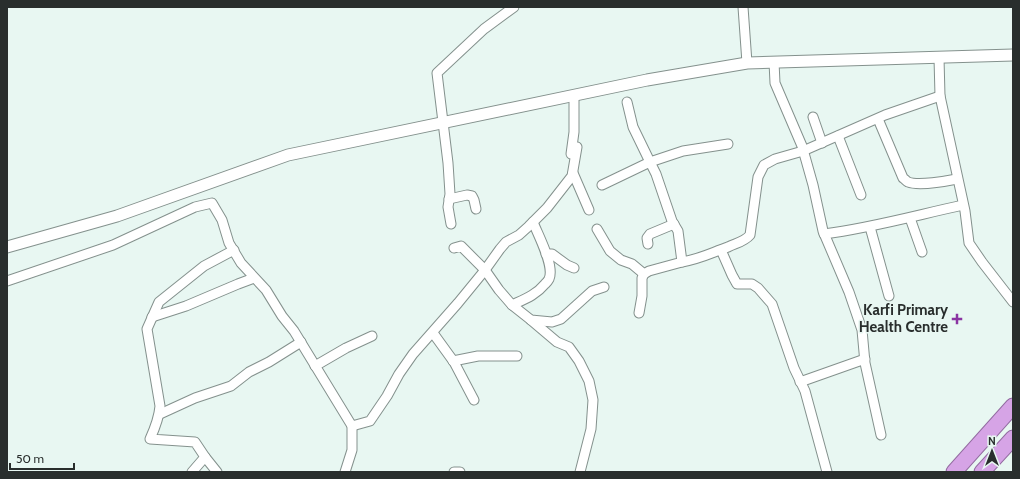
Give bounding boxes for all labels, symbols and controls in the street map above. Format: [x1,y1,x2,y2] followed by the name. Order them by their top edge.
[859,301,949,336] place label: Karfi Primary Health Centre
[951,313,963,325] marker: Karfi Primary Health Centre
[972,431,1012,471] north arrow
[988,434,996,448] text: N
[10,445,74,471] scale bar
[16,451,44,466] text: 50 m

